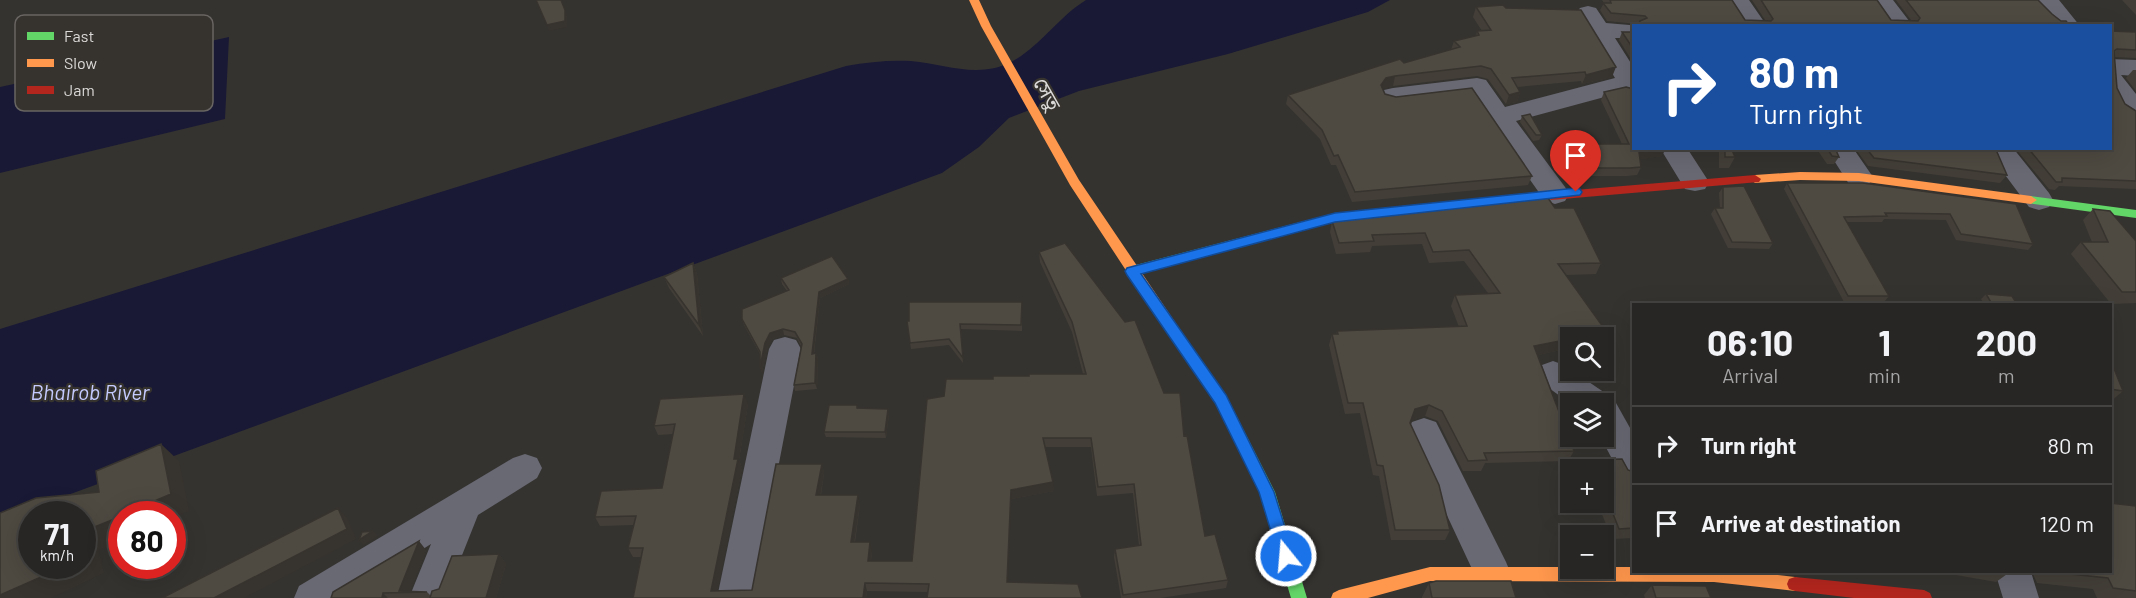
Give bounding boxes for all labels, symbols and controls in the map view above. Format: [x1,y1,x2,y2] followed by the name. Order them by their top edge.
[15,15,213,111] legend
[64,26,94,45] text: Fast
[1749,46,1839,96] text: 80 m
[1650,48,1728,126] icon: right
[64,53,97,72] text: Slow
[1027,73,1067,116] street label: সেতু
[64,80,95,99] text: Jam
[1749,97,1863,129] text: Turn right
[1550,130,1601,192] pin
[1559,139,1592,172] icon: arrive
[1707,320,1793,363] text: 06:10
[1878,320,1891,363] text: 1
[1976,320,2037,363] text: 200
[1560,327,1614,579] map controls
[1560,327,1614,381] button: search
[1722,363,1778,387] text: Arrival
[1868,363,1901,387] text: min
[1998,363,2015,387] text: m
[31,379,150,404] water label: Bhairob River
[1560,393,1614,447] button: layers
[1650,429,1683,462] icon: right
[1701,432,1796,458] text: Turn right
[2048,432,2094,458] text: 80 m
[1560,459,1614,513] button: +
[108,501,186,579] speed limit sign: 80
[1650,507,1683,540] icon: arrive
[1701,510,1900,536] text: Arrive at destination
[2039,510,2094,536] text: 120 m
[44,515,70,551] text: 71
[1254,524,1318,588] position arrow
[1560,525,1614,579] button: −
[40,546,74,564] text: km/h

